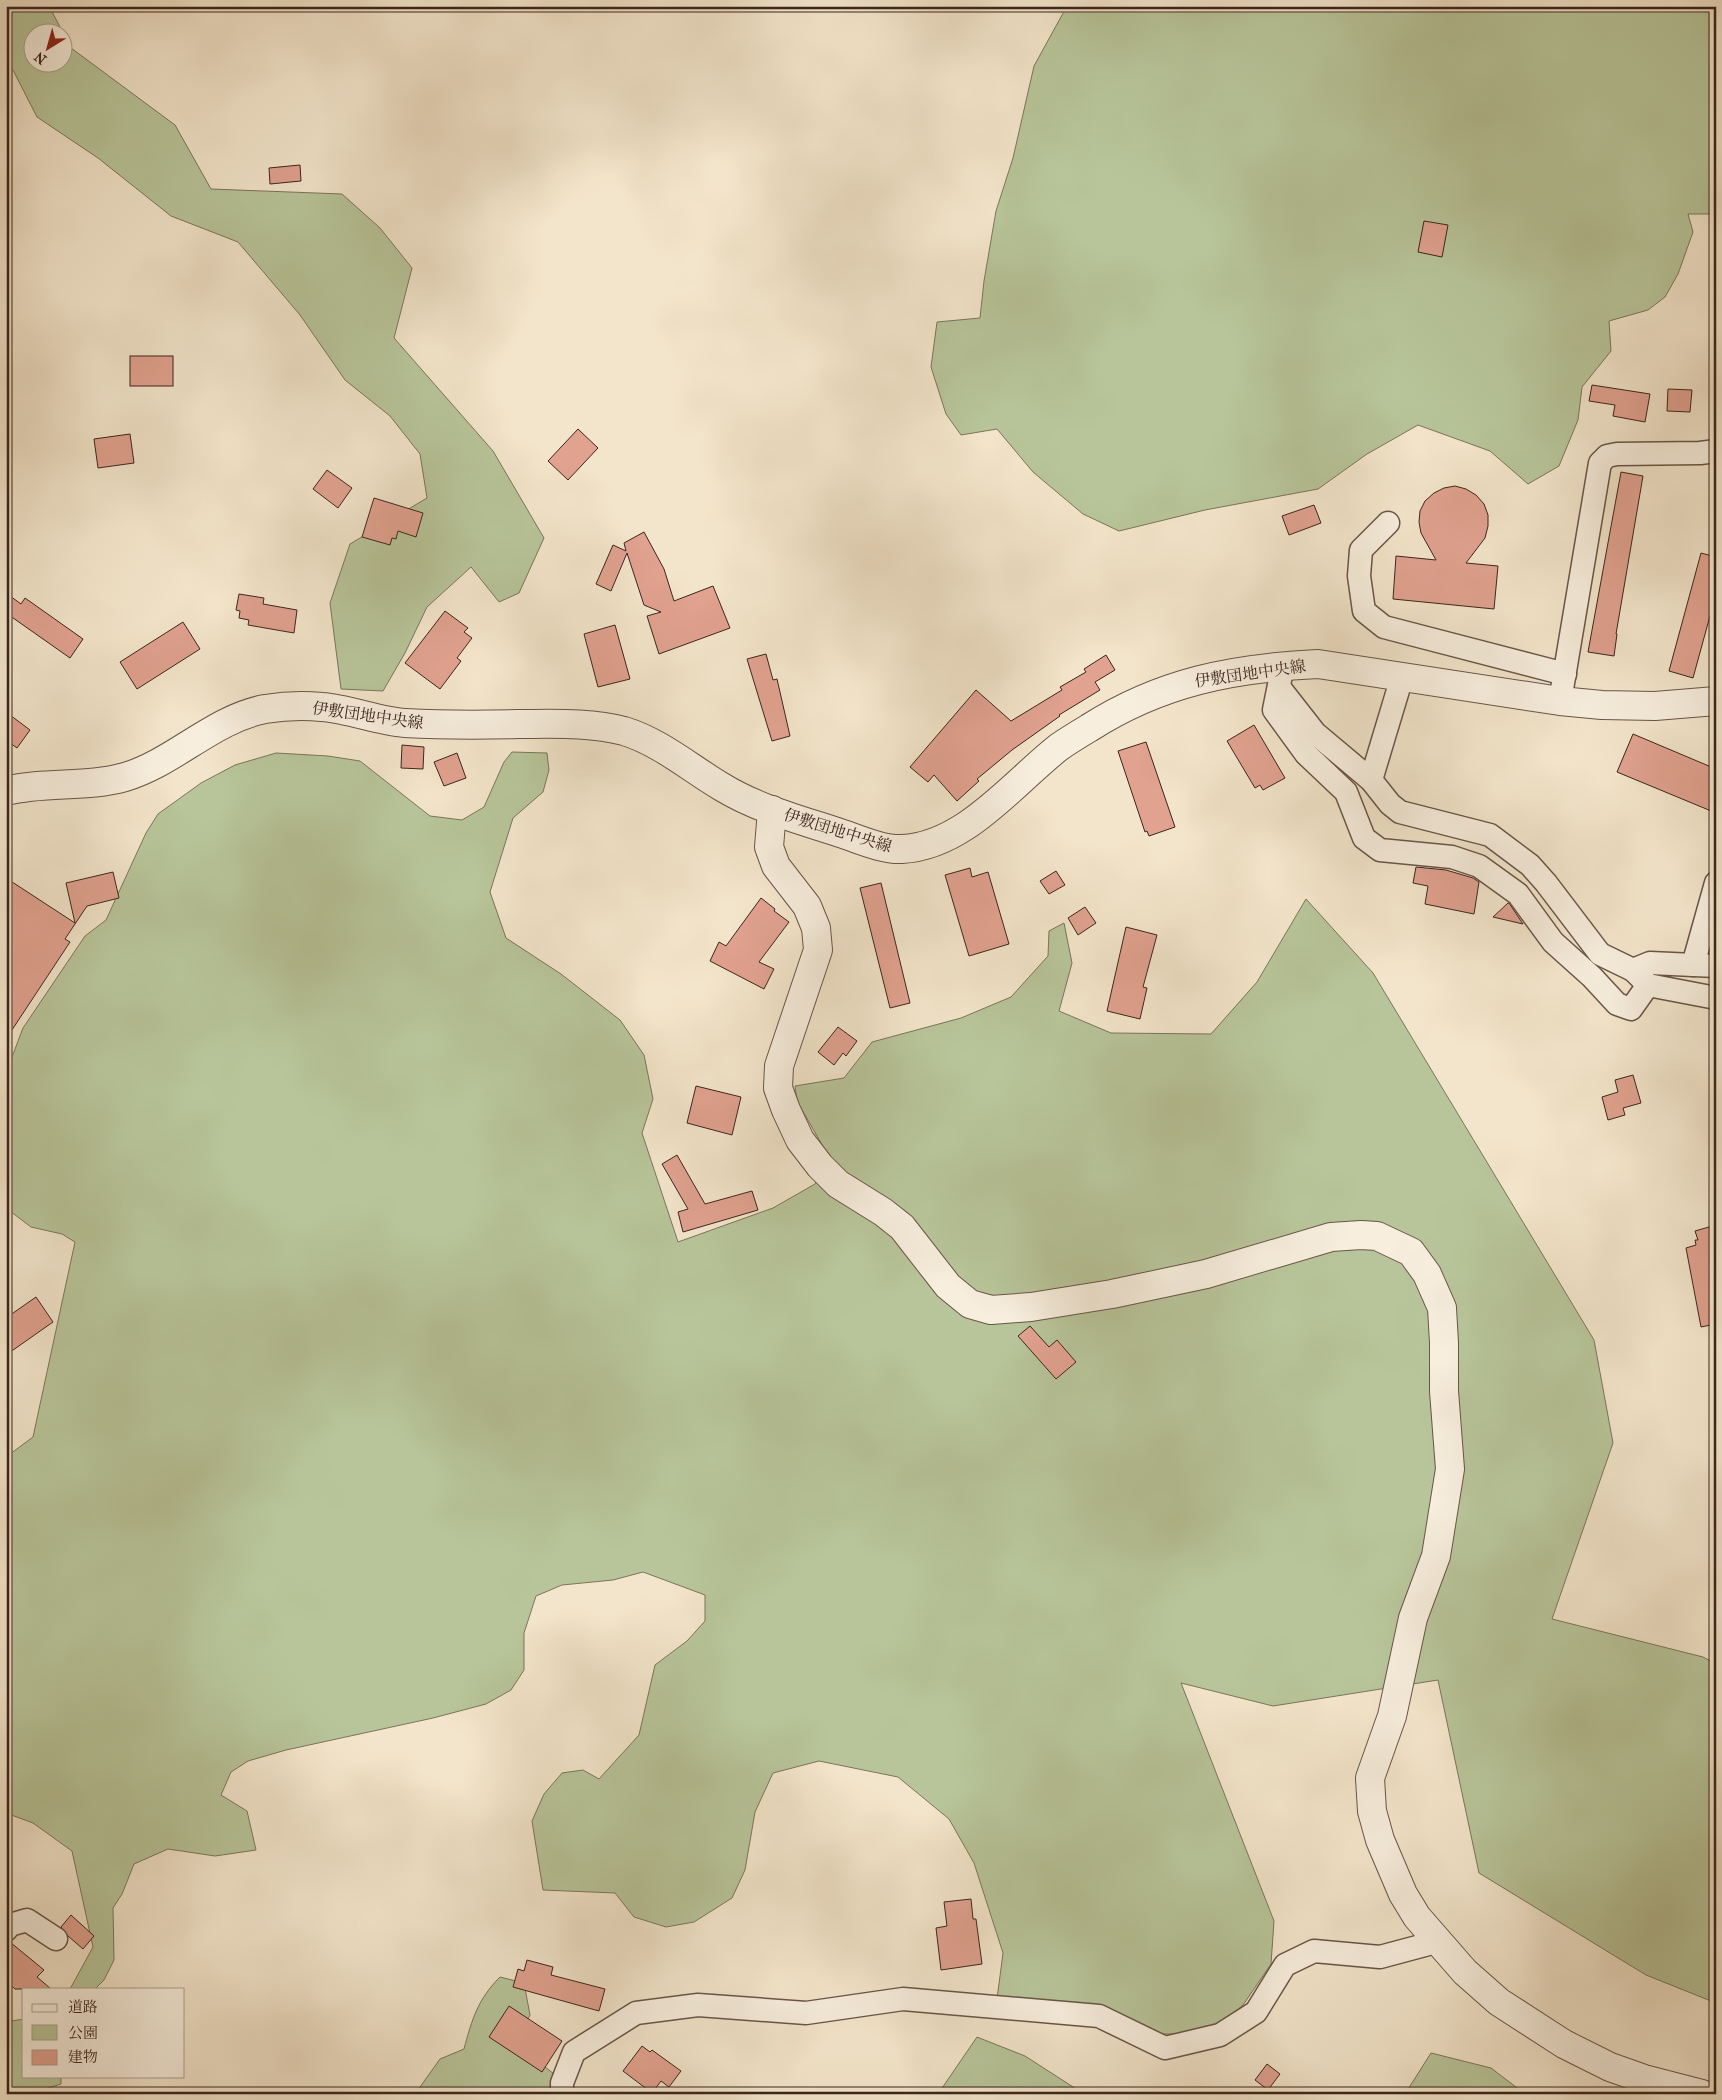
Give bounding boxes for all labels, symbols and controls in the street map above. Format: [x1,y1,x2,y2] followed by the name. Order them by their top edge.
[22,22,72,72] north arrow
[31,48,50,68] text: N
[1193,656,1307,691] street label: 伊敷団地中央線
[311,698,425,733] street label: 伊敷団地中央線
[782,805,894,856] street label: 伊敷団地中央線
[22,1988,185,2078] legend
[68,1998,98,2016] text: 道路
[68,2024,98,2042] text: 公園
[68,2048,98,2066] text: 建物

